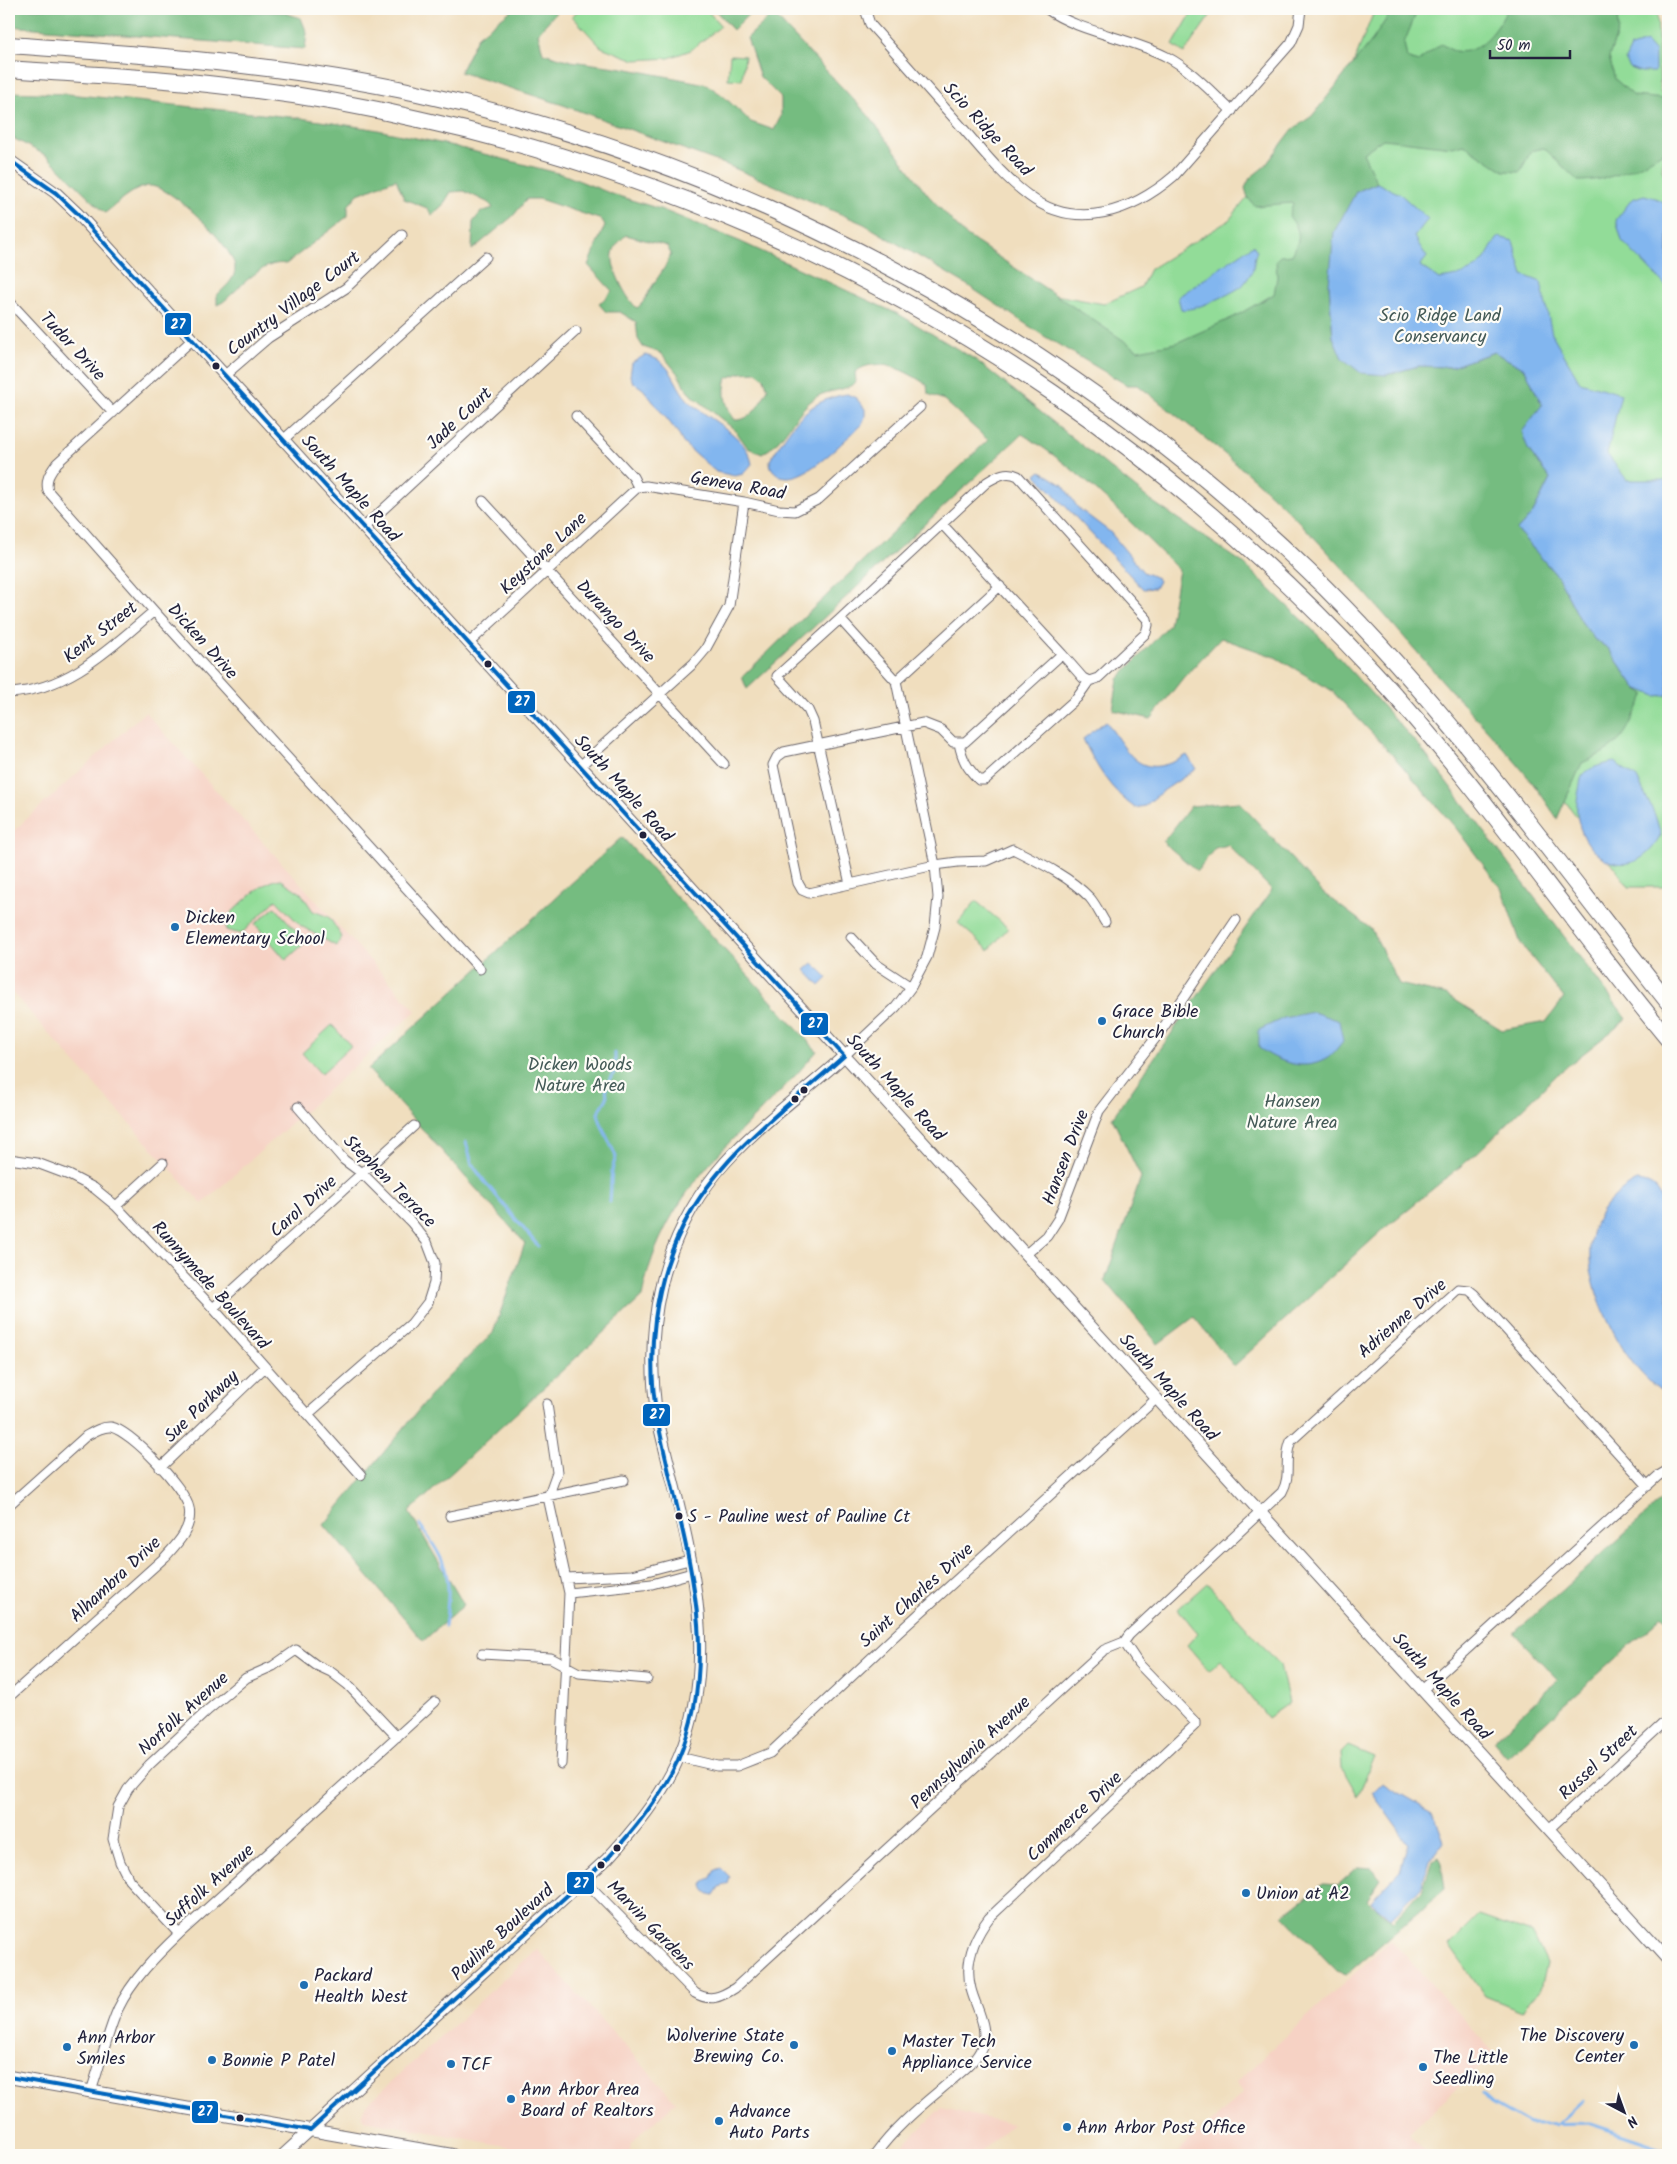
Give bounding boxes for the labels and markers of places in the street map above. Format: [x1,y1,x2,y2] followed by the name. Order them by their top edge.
[211,361,221,371] unlabelled marker
[483,659,493,669] unlabelled marker
[638,830,648,840] unlabelled marker
[185,904,326,954] place label: Dicken Elementary School
[169,921,181,933] marker: Dicken Elementary School
[1112,998,1198,1048] place label: Grace Bible Church
[1096,1015,1108,1027] marker: Grace Bible Church
[799,1085,809,1095] unlabelled marker
[790,1094,800,1104] unlabelled marker
[688,1504,911,1531] place label: S - Pauline west of Pauline Ct
[674,1511,684,1521] marker: S - Pauline west of Pauline Ct
[612,1843,622,1853] unlabelled marker
[596,1860,606,1870] unlabelled marker
[1256,1880,1350,1909] place label: Union at A2
[1240,1887,1252,1899] marker: Union at A2
[314,1962,409,2012] place label: Packard Health West
[298,1979,310,1991] marker: Packard Health West
[666,2022,784,2072] place label: Wolverine State Brewing Co.
[1520,2022,1625,2072] place label: The Discovery Center
[77,2024,156,2074] place label: Ann Arbor Smiles
[902,2028,1032,2078] place label: Master Tech Appliance Service
[788,2039,800,2051] marker: Wolverine State Brewing Co.
[1628,2039,1640,2051] marker: The Discovery Center
[61,2041,73,2053] marker: Ann Arbor Smiles
[1433,2044,1508,2094] place label: The Little Seedling
[886,2045,898,2057] marker: Master Tech Appliance Service
[222,2047,336,2076] place label: Bonnie P Patel
[461,2051,492,2080] place label: TCF
[206,2054,218,2066] marker: Bonnie P Patel
[445,2058,457,2070] marker: TCF
[1417,2061,1429,2073] marker: The Little Seedling
[521,2076,654,2126] place label: Ann Arbor Area Board of Realtors
[505,2093,517,2105] marker: Ann Arbor Area Board of Realtors
[729,2098,810,2148] place label: Advance Auto Parts
[235,2113,245,2123] unlabelled marker
[1077,2114,1245,2143] place label: Ann Arbor Post Office
[713,2115,725,2127] marker: Advance Auto Parts
[1061,2121,1073,2133] marker: Ann Arbor Post Office

